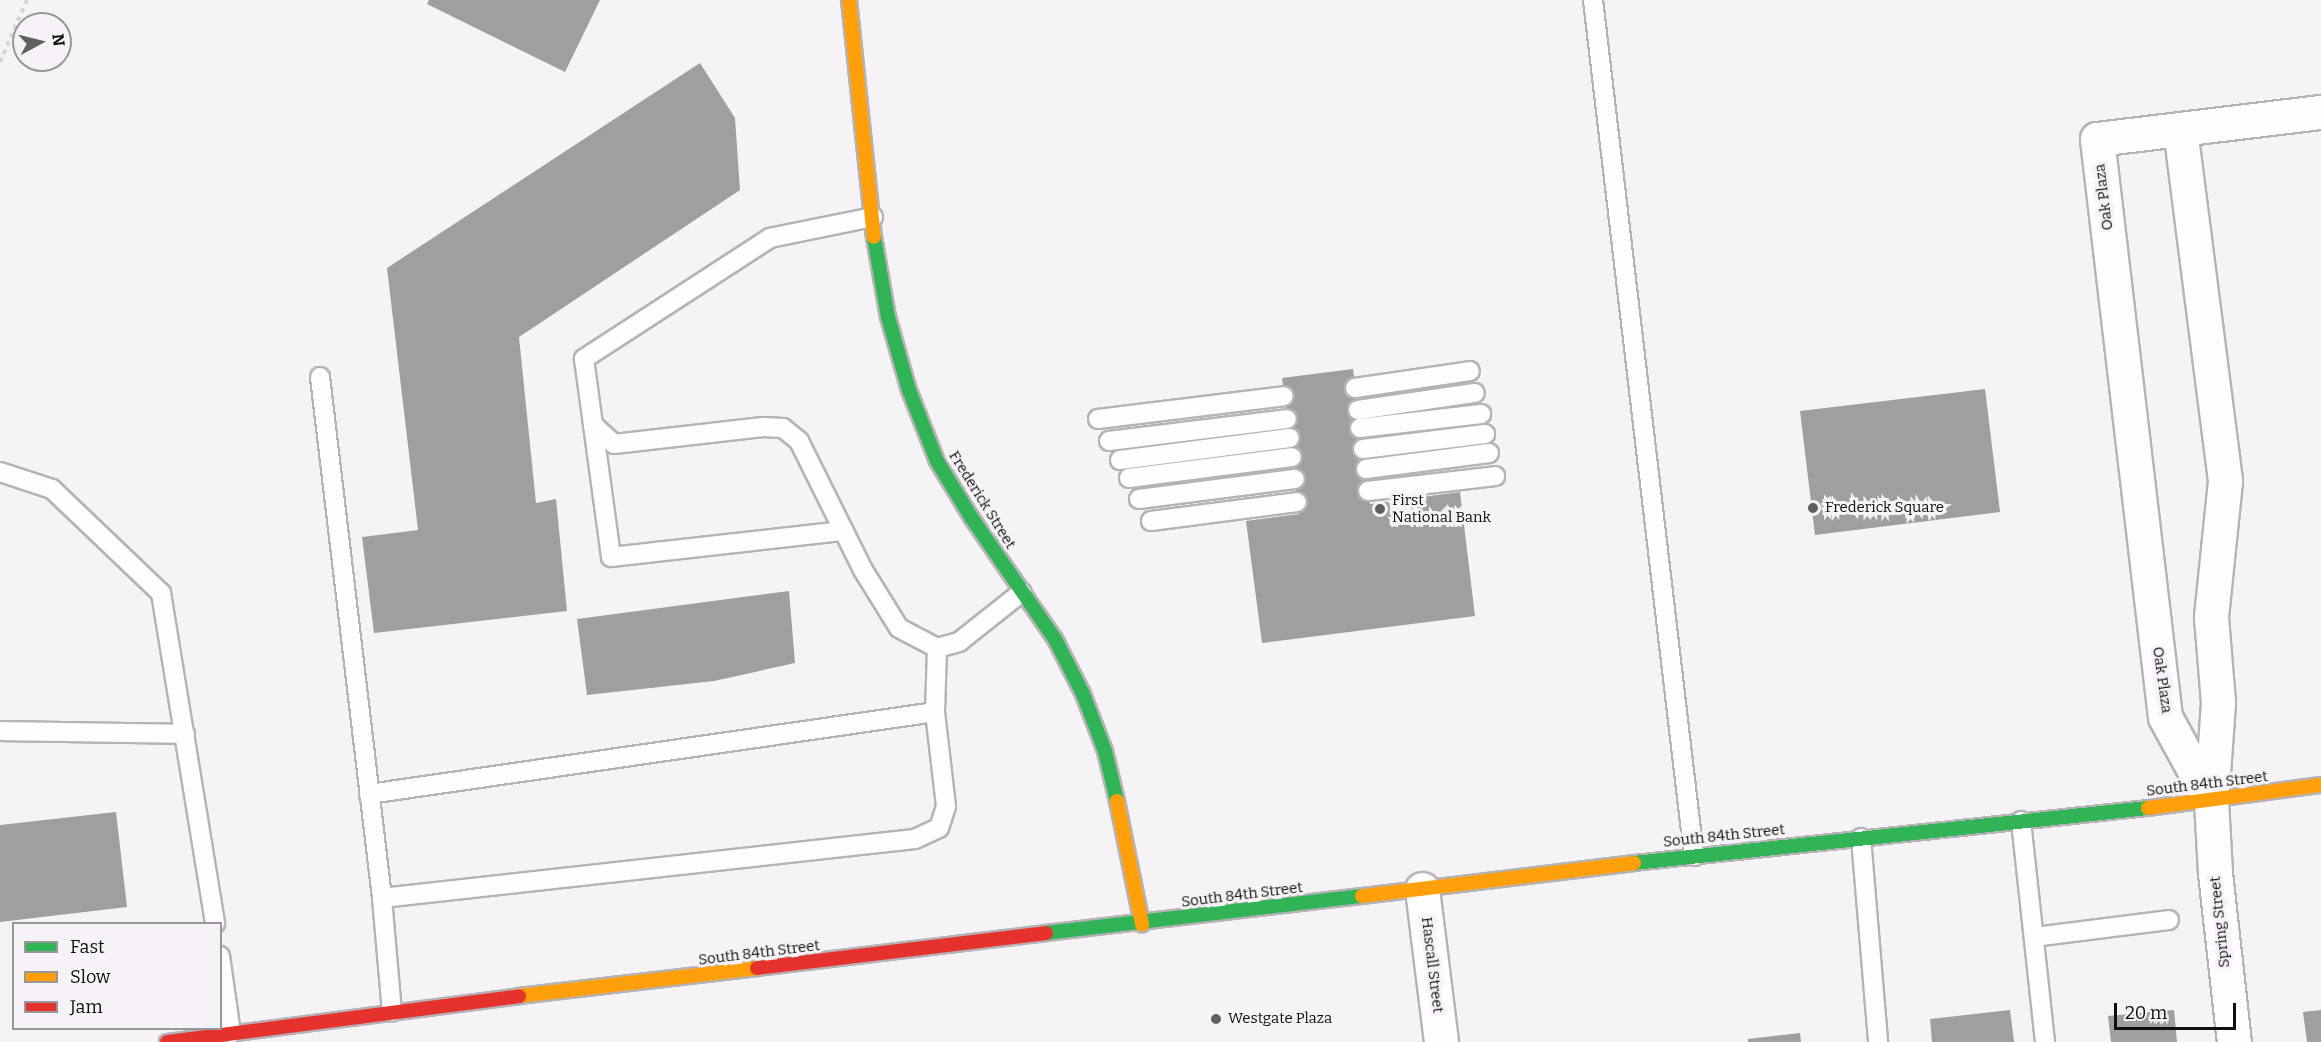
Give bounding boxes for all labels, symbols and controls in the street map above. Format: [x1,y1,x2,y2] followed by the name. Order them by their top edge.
[12,12,72,72] north arrow
[48,33,69,47] text: N
[2091,163,2117,231] street label: Oak Plaza
[945,448,1019,552] street label: Frederick Street
[1392,491,1491,526] place label: First National Bank
[1825,499,1944,517] place label: Frederick Square
[1806,501,1820,515] marker: Frederick Square
[1373,502,1387,516] marker: First National Bank
[2148,646,2176,714] street label: Oak Plaza
[2145,768,2269,800] street label: South 84th Street
[1662,821,1786,851] street label: South 84th Street
[2206,876,2234,968] street label: Spring Street
[1180,879,1304,911] street label: South 84th Street
[1417,916,1447,1014] street label: Hascall Street
[12,922,222,1030] legend
[70,936,105,958] text: Fast
[697,937,821,969] street label: South 84th Street
[70,966,110,988] text: Slow
[2117,991,2238,1029] scale bar
[70,996,103,1018] text: Jam
[2125,1002,2167,1024] text: 20 m
[1228,1010,1332,1028] place label: Westgate Plaza
[1209,1012,1223,1026] marker: Westgate Plaza

